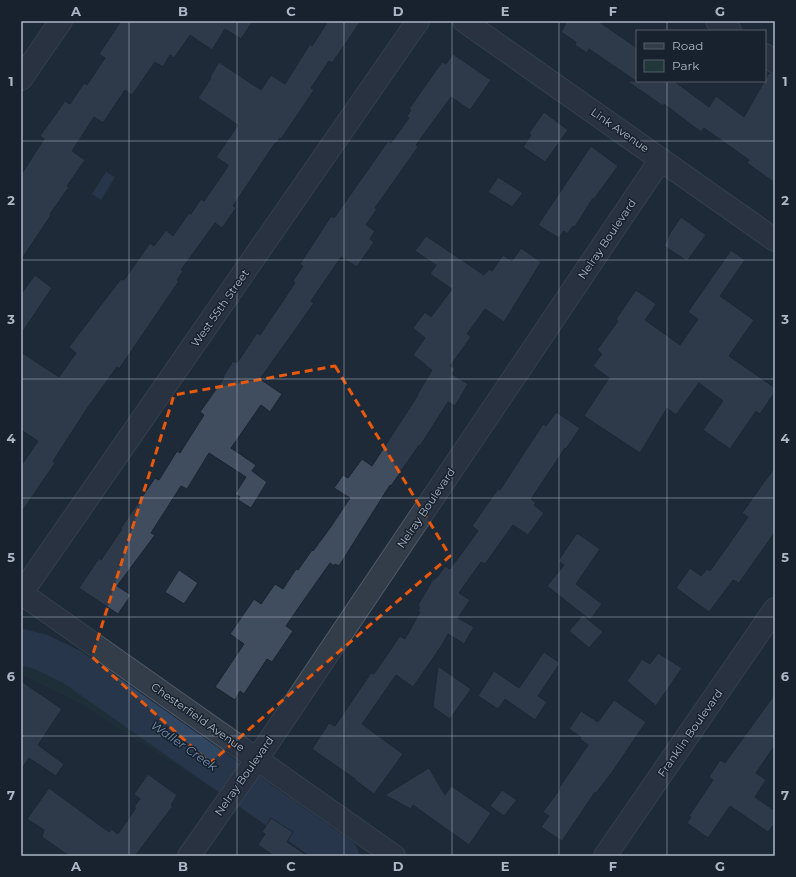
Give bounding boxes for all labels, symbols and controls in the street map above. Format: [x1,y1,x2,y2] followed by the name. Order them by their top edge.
[70,3,82,19] text: A
[178,3,188,19] text: B
[286,3,296,19] text: C
[393,3,404,19] text: D
[501,3,510,19] text: E
[609,3,617,19] text: F
[715,3,725,19] text: G
[636,30,766,82] legend
[672,38,703,53] text: Road
[672,58,700,73] text: Park
[8,73,14,89] text: 1
[782,73,788,89] text: 1
[588,105,652,155] street label: Link Avenue
[7,192,15,208] text: 2
[781,192,789,208] text: 2
[575,196,639,282] street label: Nelray Boulevard
[188,266,252,349] street label: West 55th Street
[6,311,15,327] text: 3
[780,311,789,327] text: 3
[7,430,16,446] text: 4
[781,430,790,446] text: 4
[394,465,458,551] street label: Nelray Boulevard
[7,549,15,565] text: 5
[781,549,789,565] text: 5
[7,668,16,684] text: 6
[781,668,790,684] text: 6
[149,679,248,755] street label: Chesterfield Avenue
[655,687,725,779] street label: Franklin Boulevard
[148,717,221,774] water label: Waller Creek
[211,734,277,818] street label: Nelray Boulevard
[7,787,15,803] text: 7
[781,787,789,803] text: 7
[70,858,82,874] text: A
[178,858,188,874] text: B
[286,858,296,874] text: C
[393,858,404,874] text: D
[501,858,510,874] text: E
[609,858,617,874] text: F
[715,858,725,874] text: G

